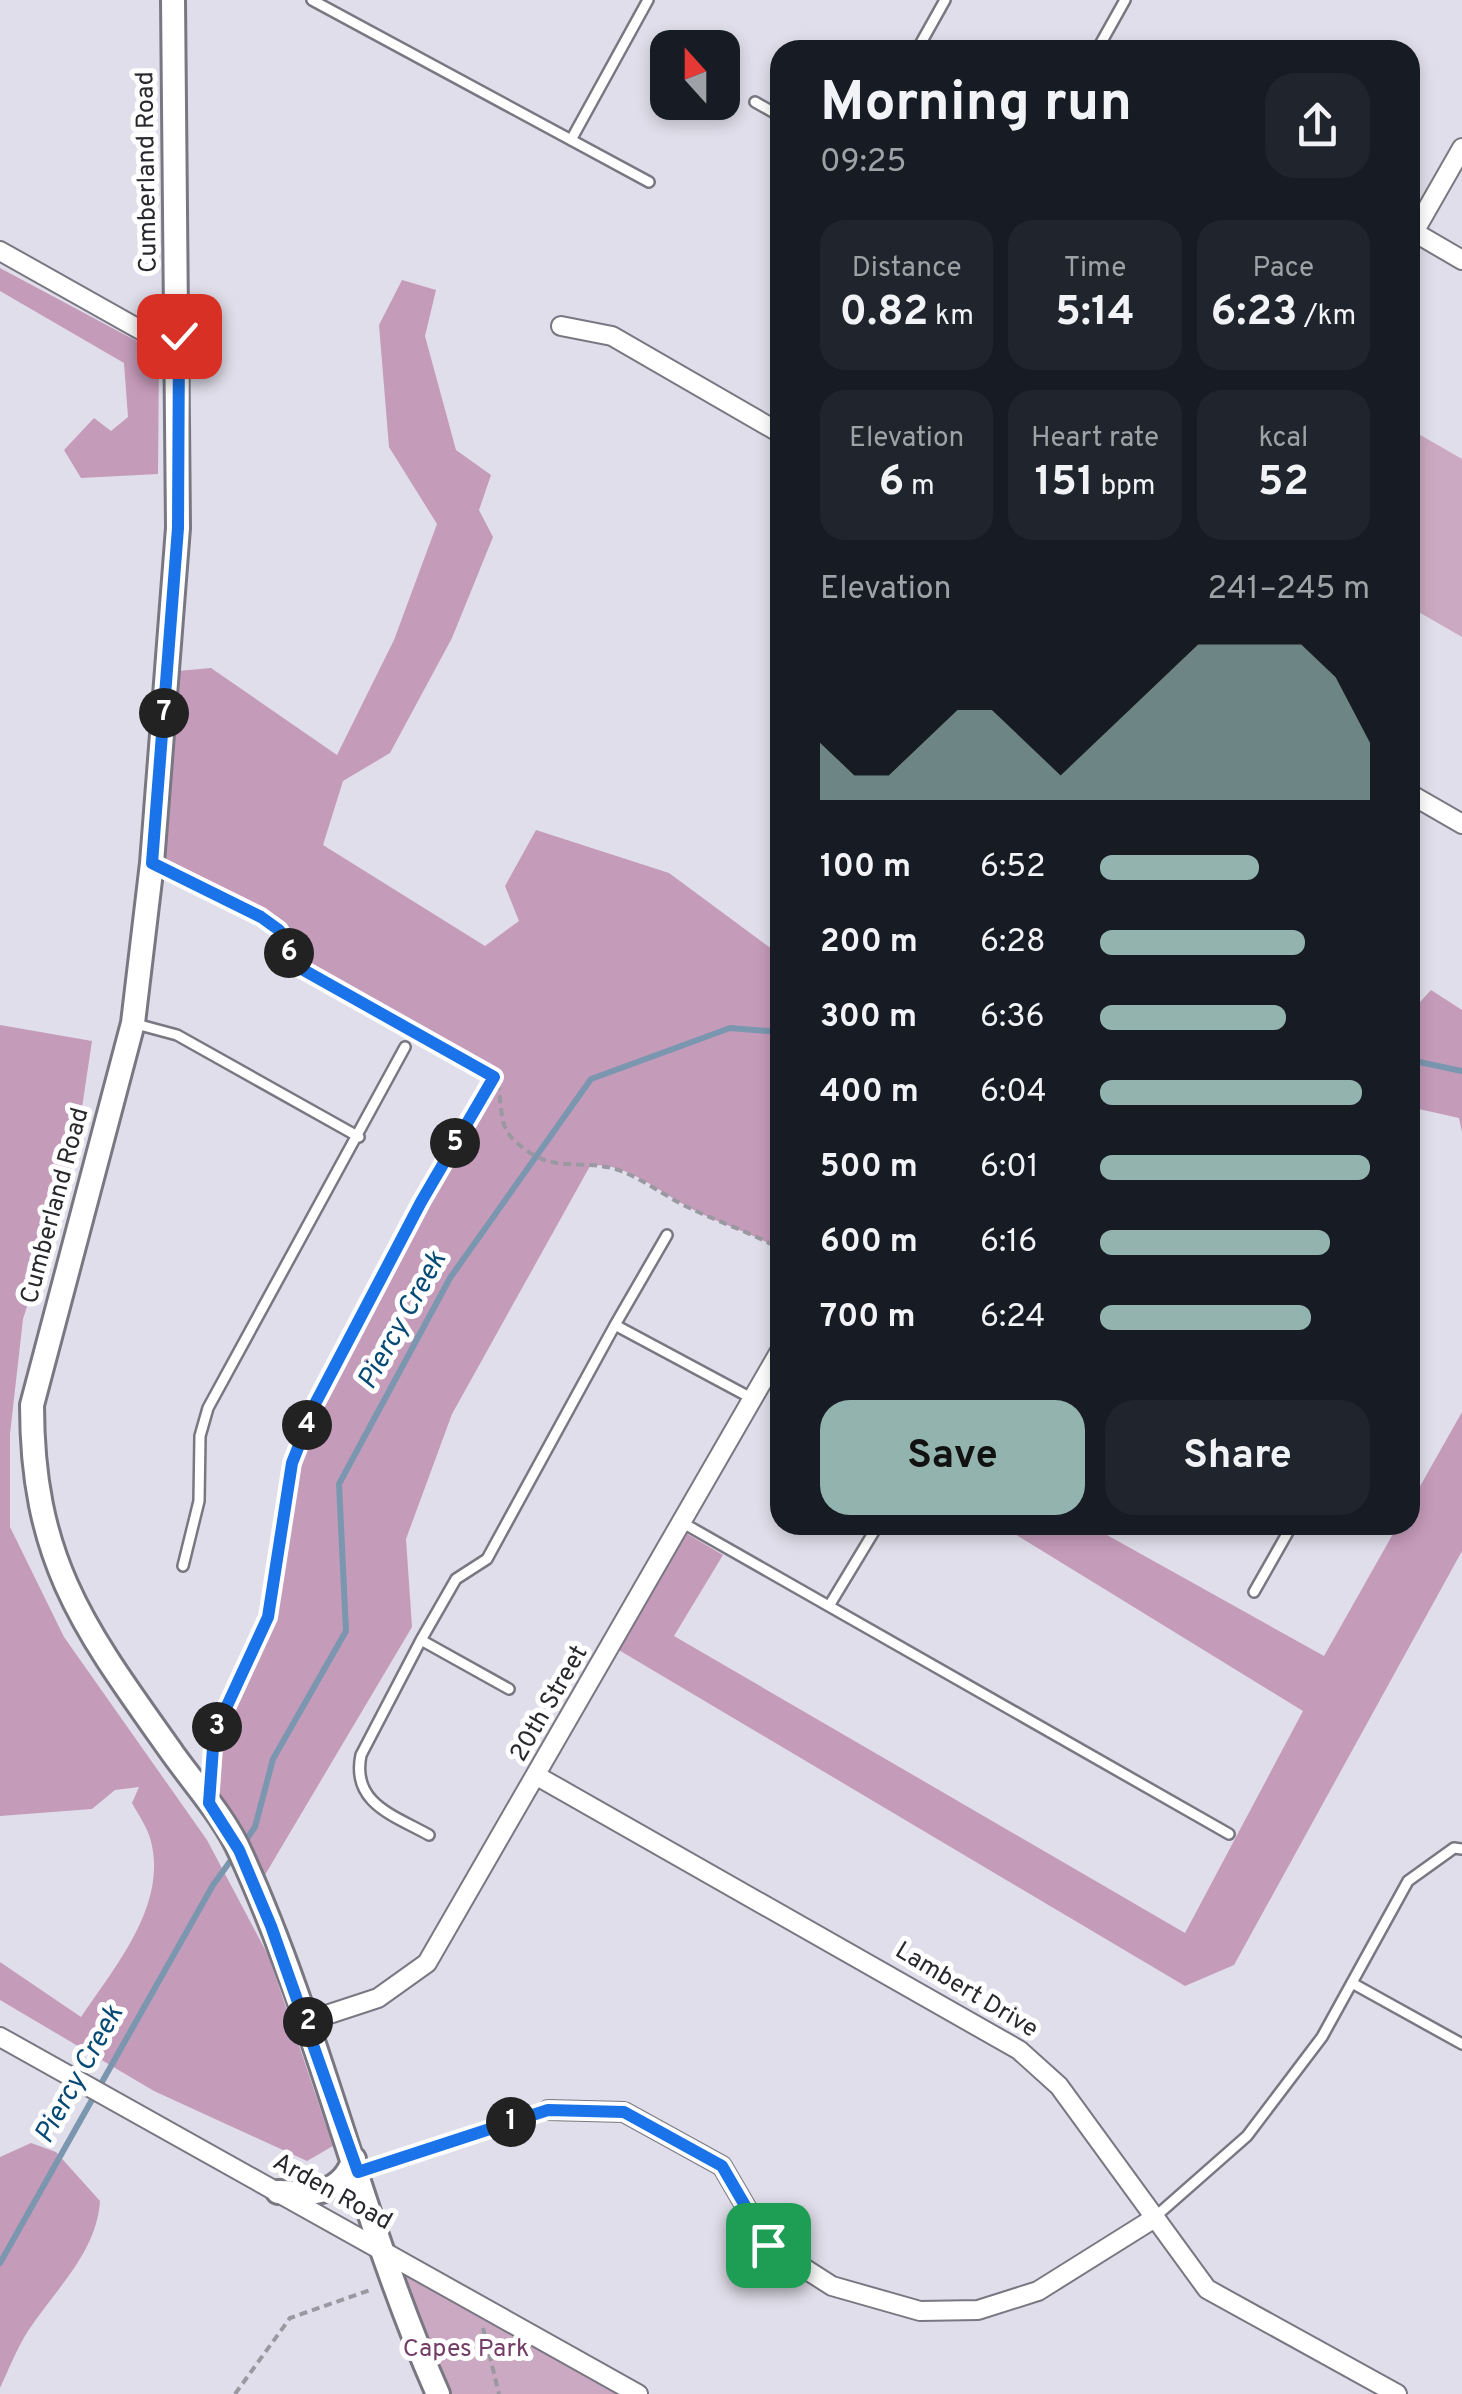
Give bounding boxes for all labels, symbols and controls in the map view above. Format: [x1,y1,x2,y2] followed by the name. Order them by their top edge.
[650,30,740,120] north arrow
[650,30,740,120] map controls
[820,70,1132,140] text: Morning run
[130,71,166,273] street label: Cumberland Road
[1265,73,1370,178] button: share
[820,143,906,183] text: 09:25
[852,251,962,287] text: Distance
[1064,251,1126,287] text: Time
[1253,251,1314,287] text: Pace
[839,287,929,340] text: 0.82
[1055,287,1135,340] text: 5:14
[1210,287,1297,340] text: 6:23
[137,294,222,379] pin
[929,299,974,335] text: km
[1297,299,1356,335] text: /km
[152,309,207,364] icon: check
[849,421,964,457] text: Elevation
[1031,421,1159,457] text: Heart rate
[1258,421,1308,457] text: kcal
[879,457,904,510] text: 6
[1035,457,1094,510] text: 151
[1258,457,1309,510] text: 52
[904,469,935,505] text: m
[1094,469,1155,505] text: bpm
[820,570,952,610] text: Elevation
[1208,570,1370,610] text: 241–245 m
[139,688,189,738] pin: 7
[156,695,172,731] text: 7
[820,848,911,888] text: 100 m
[980,848,1046,888] text: 6:52
[820,923,918,963] text: 200 m
[980,923,1045,963] text: 6:28
[264,928,314,978] pin: 6
[280,935,298,971] text: 6
[820,998,917,1038] text: 300 m
[980,998,1045,1038] text: 6:36
[820,1073,919,1113] text: 400 m
[980,1073,1047,1113] text: 6:04
[14,1104,98,1308] street label: Cumberland Road
[430,1118,480,1168] pin: 5
[446,1125,464,1161] text: 5
[820,1148,918,1188] text: 500 m
[980,1148,1039,1188] text: 6:01
[820,1223,918,1263] text: 600 m
[980,1223,1037,1263] text: 6:16
[350,1245,456,1396] water label: Piercy Creek
[820,1298,915,1338] text: 700 m
[980,1298,1045,1338] text: 6:24
[282,1400,332,1450] pin: 4
[820,1400,1085,1515] button: Save
[1105,1400,1370,1515] button: Share
[298,1407,316,1443] text: 4
[504,1640,596,1768] street label: 20th Street
[192,1702,242,1752] pin: 3
[209,1709,225,1745] text: 3
[889,1936,1043,2046] street label: Lambert Drive
[283,1997,333,2047] pin: 2
[27,1999,133,2150] water label: Piercy Creek
[299,2004,317,2040] text: 2
[486,2097,536,2147] pin: 1
[505,2104,517,2140] text: 1
[267,2147,397,2239] street label: Arden Road
[726,2203,811,2288] pin
[741,2218,796,2273] icon: arrive
[403,2334,529,2366] park label: Capes Park

